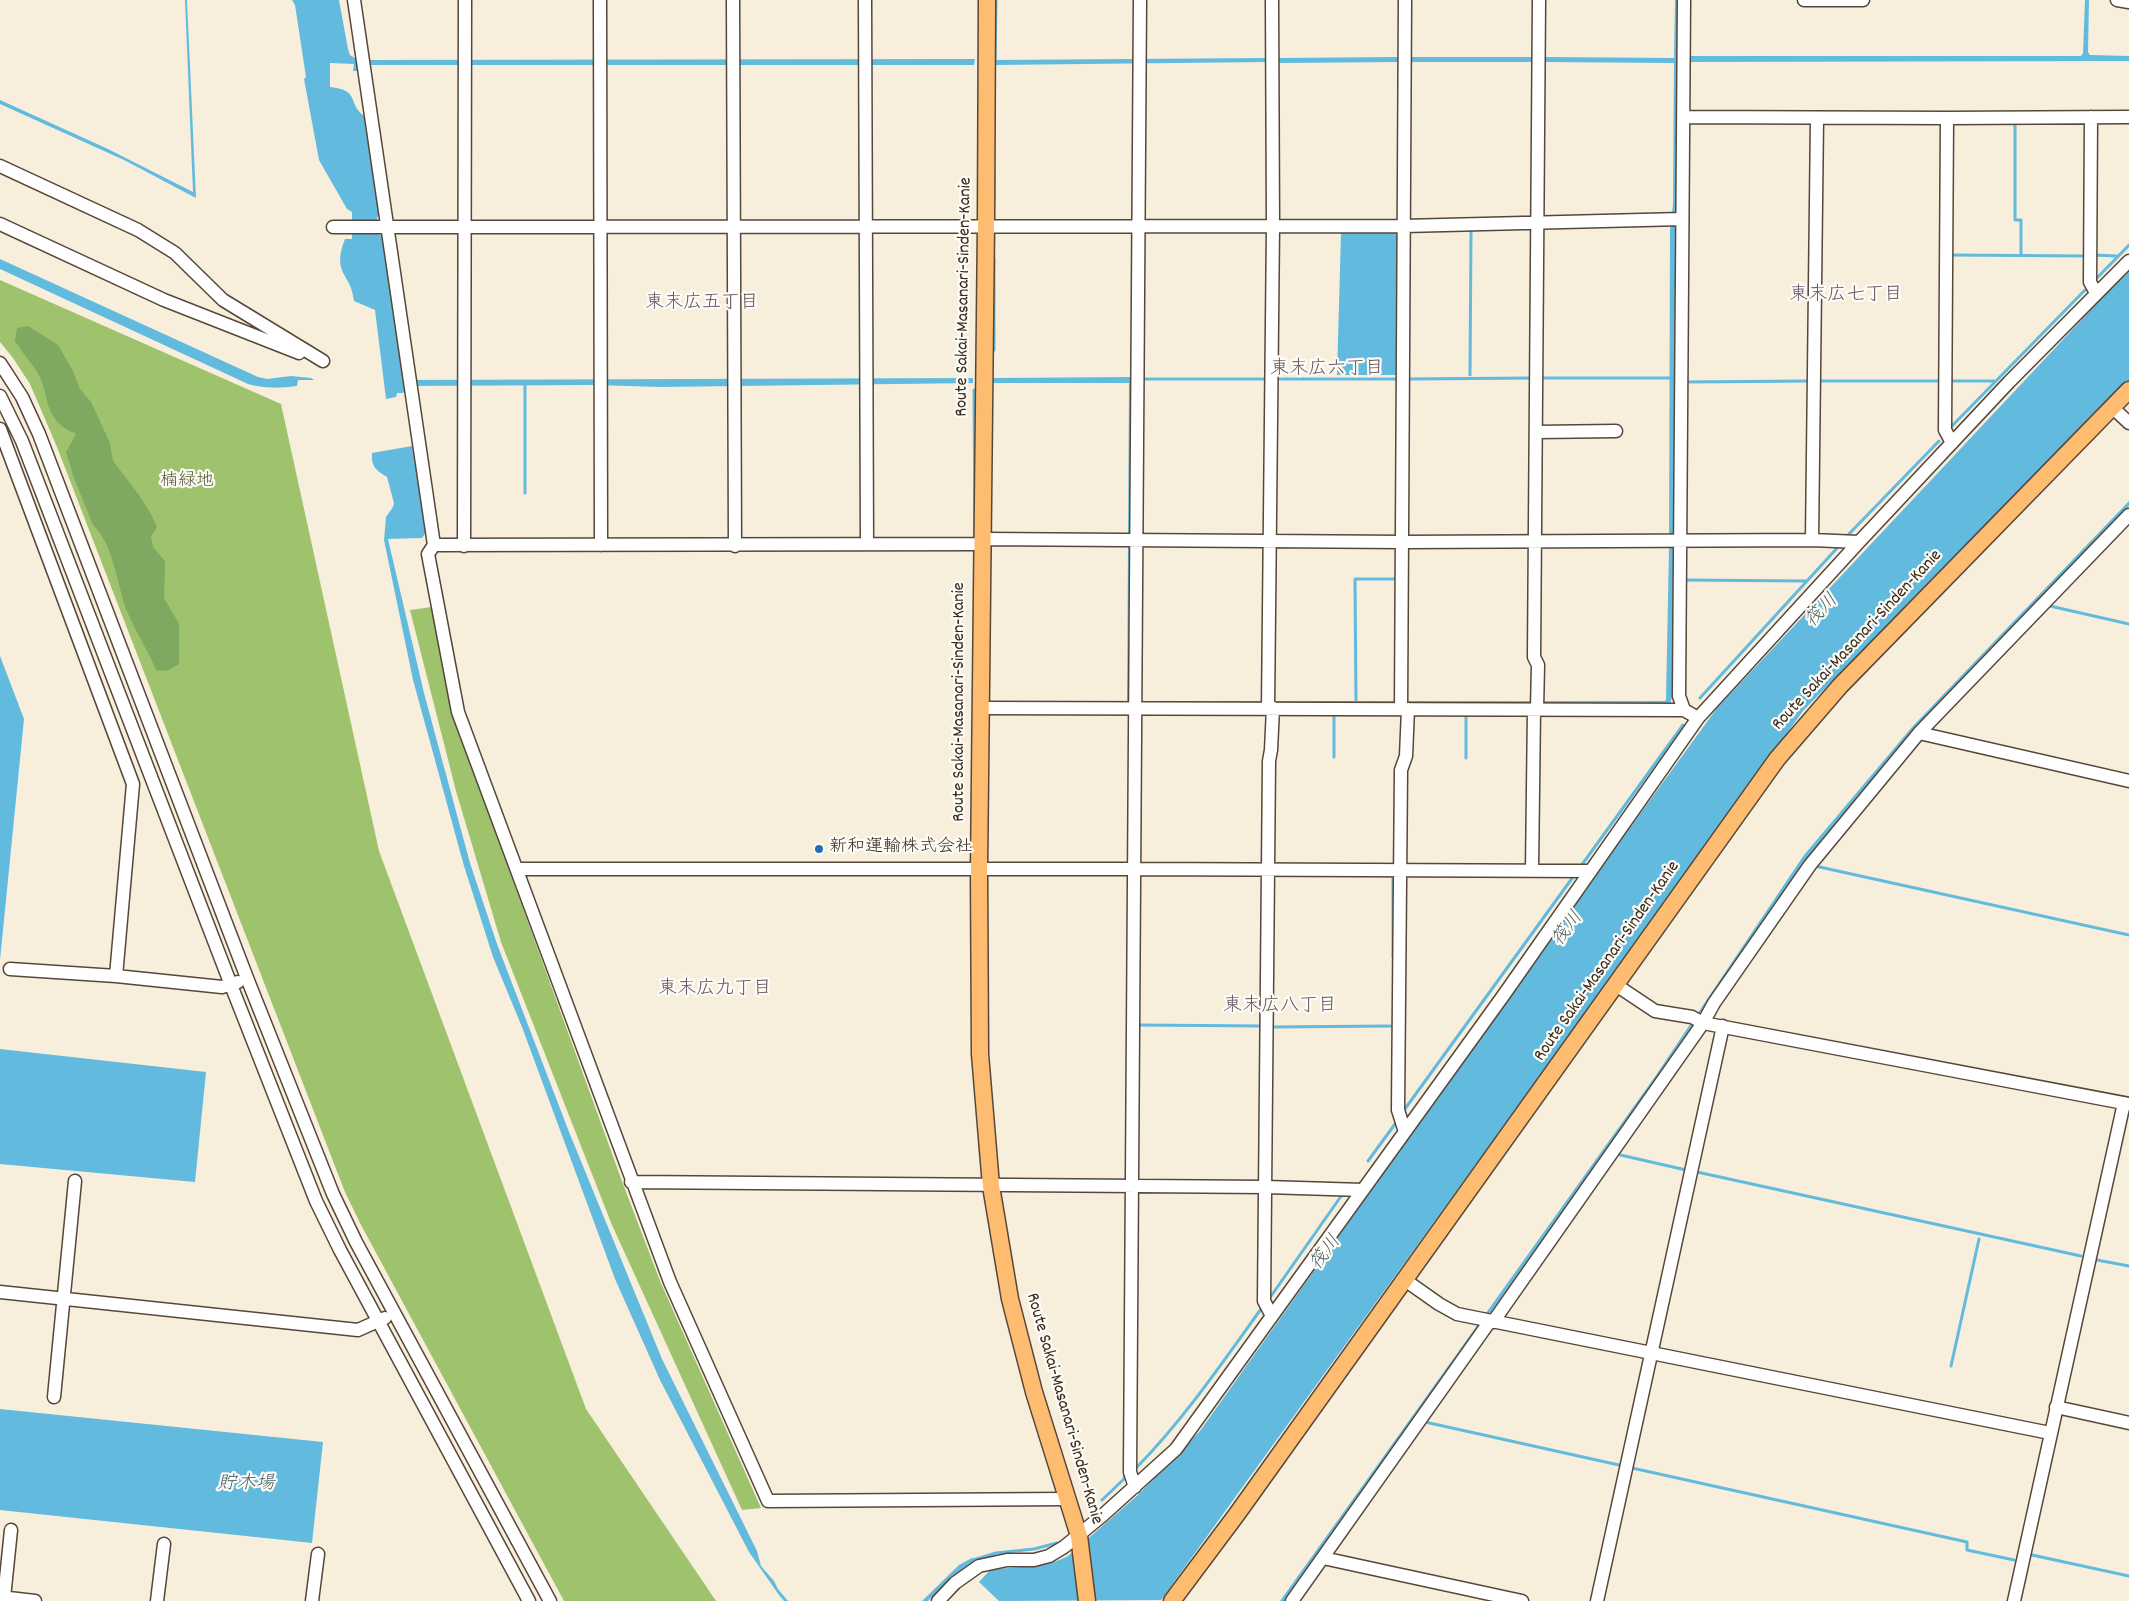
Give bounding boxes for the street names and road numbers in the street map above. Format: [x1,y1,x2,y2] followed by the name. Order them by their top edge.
[952,177,978,417] street label: Route Sakai-Masanari-Sinden-Kanie
[1768,546,1948,736] street label: Route Sakai-Masanari-Sinden-Kanie
[950,582,972,822] street label: Route Sakai-Masanari-Sinden-Kanie
[1530,858,1686,1066] street label: Route Sakai-Masanari-Sinden-Kanie
[1020,1291,1106,1527] street label: Route Sakai-Masanari-Sinden-Kanie

